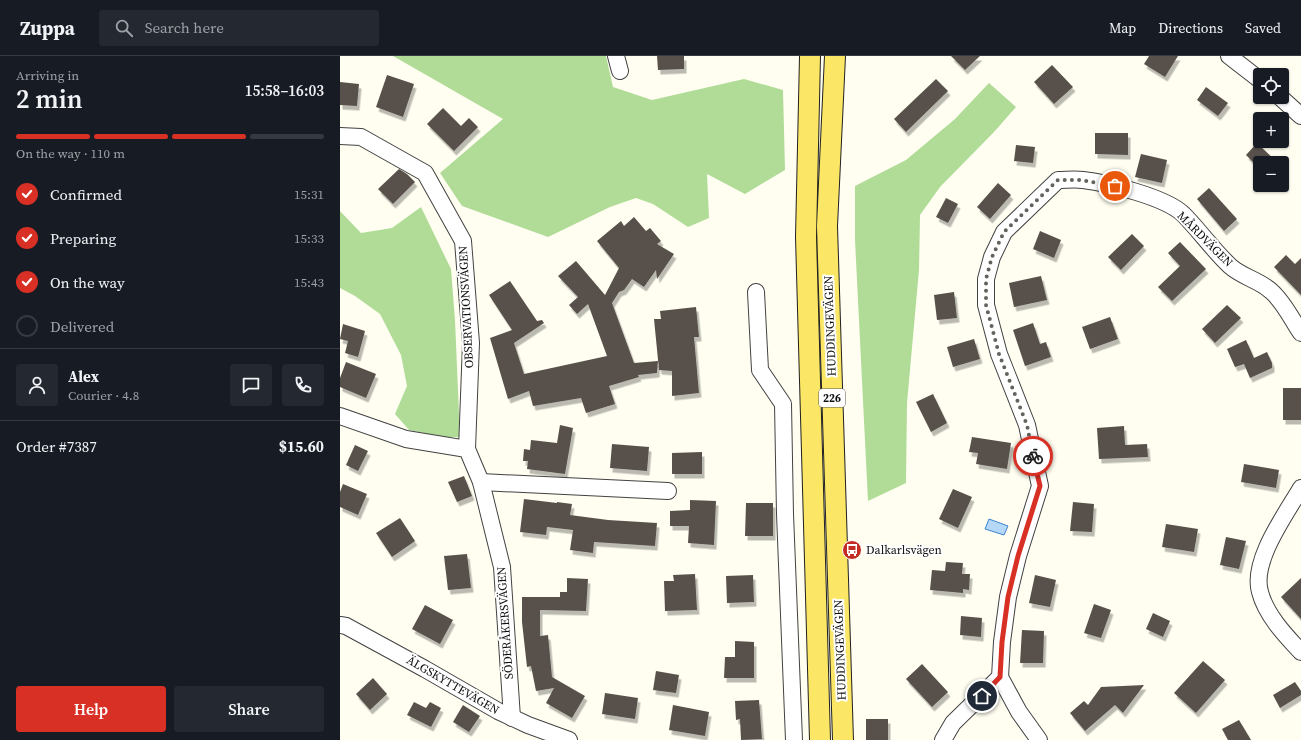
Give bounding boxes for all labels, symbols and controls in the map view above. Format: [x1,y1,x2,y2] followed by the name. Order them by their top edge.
[99,10,379,46] search box
[20,15,75,41] text: Zuppa
[113,17,135,39] icon: search
[145,17,224,38] text: Search here
[1109,18,1136,38] text: Map
[1158,18,1223,38] text: Directions
[1245,18,1281,38] text: Saved
[16,67,79,84] text: Arriving in
[1253,68,1289,192] map controls
[1253,68,1289,104] button: locate
[245,80,324,101] text: 15:58–16:03
[16,81,83,117] text: 2 min
[1253,112,1289,148] button: +
[16,145,125,162] text: On the way · 110 m
[1253,156,1289,192] button: −
[1098,169,1132,203] pin
[1104,175,1126,197] icon: bag
[16,183,38,205] icon: check
[50,184,122,205] text: Confirmed
[294,186,324,203] text: 15:31
[1174,208,1236,270] street label: MÅRDVÄGEN
[16,227,38,249] icon: check
[50,228,116,249] text: Preparing
[294,230,324,247] text: 15:33
[455,245,477,369] street label: OBSERVATIONSVÄGEN
[16,271,38,293] icon: check
[50,272,125,293] text: On the way
[294,274,324,291] text: 15:43
[820,275,840,377] street label: HUDDINGEVÄGEN
[50,316,114,337] text: Delivered
[16,364,58,406] button: person
[230,364,272,406] button: chat
[282,364,324,406] button: phone
[68,366,99,387] text: Alex
[68,387,139,404] text: Courier · 4.8
[819,389,845,407] road number: 226
[16,436,97,457] text: Order #7387
[279,436,324,457] text: $15.60
[1013,436,1053,476] courier
[1022,445,1044,467] icon: bike
[841,539,863,561] bus stop icon: Dalkarlsvägen
[866,542,942,558] place label: Dalkarlsvägen
[493,566,517,680] street label: SÖDERÅKERSVÄGEN
[830,599,850,701] street label: HUDDINGEVÄGEN
[404,652,502,718] street label: ÄLGSKYTTEVÄGEN
[965,679,999,713] pin
[971,685,993,707] icon: home
[16,686,166,732] button: Help
[174,686,324,732] button: Share

